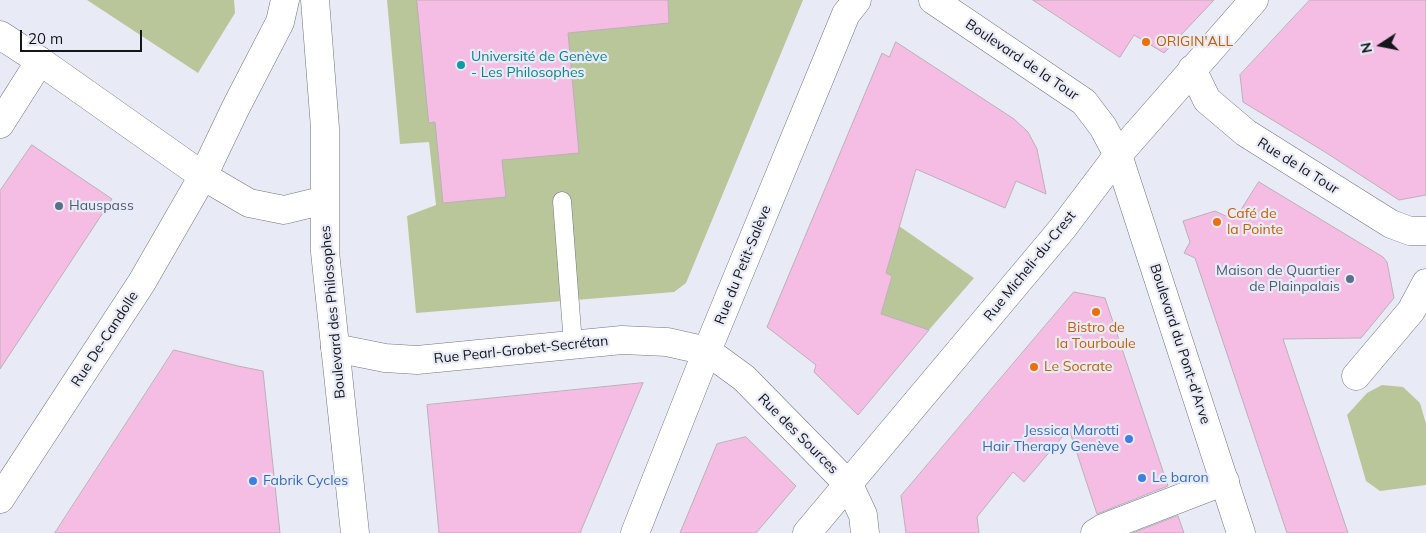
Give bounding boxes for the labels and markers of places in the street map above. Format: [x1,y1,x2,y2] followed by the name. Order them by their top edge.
[1156,34,1233,50] place label: ORIGIN'ALL
[1140,36,1152,48] marker: ORIGIN'ALL
[471,49,607,82] place label: Université de Genève - Les Philosophes
[455,59,467,71] marker: Université de Genève - Les Philosophes
[69,198,134,214] place label: Hauspass
[53,200,65,212] marker: Hauspass
[1227,206,1283,238] place label: Café de la Pointe
[1211,216,1223,228] marker: Café de la Pointe
[1216,263,1340,296] place label: Maison de Quartier de Plainpalais
[1344,273,1356,285] marker: Maison de Quartier de Plainpalais
[1090,306,1102,318] marker: Bistro de la Tourboule
[1056,320,1136,352] place label: Bistro de la Tourboule
[1044,359,1112,375] place label: Le Socrate
[1028,361,1040,373] marker: Le Socrate
[982,423,1119,456] place label: Jessica Marotti Hair Therapy Genève
[1123,433,1135,445] marker: Jessica Marotti Hair Therapy Genève
[1152,470,1209,486] place label: Le baron
[1136,472,1148,484] marker: Le baron
[263,473,348,489] place label: Fabrik Cycles
[247,475,259,487] marker: Fabrik Cycles

